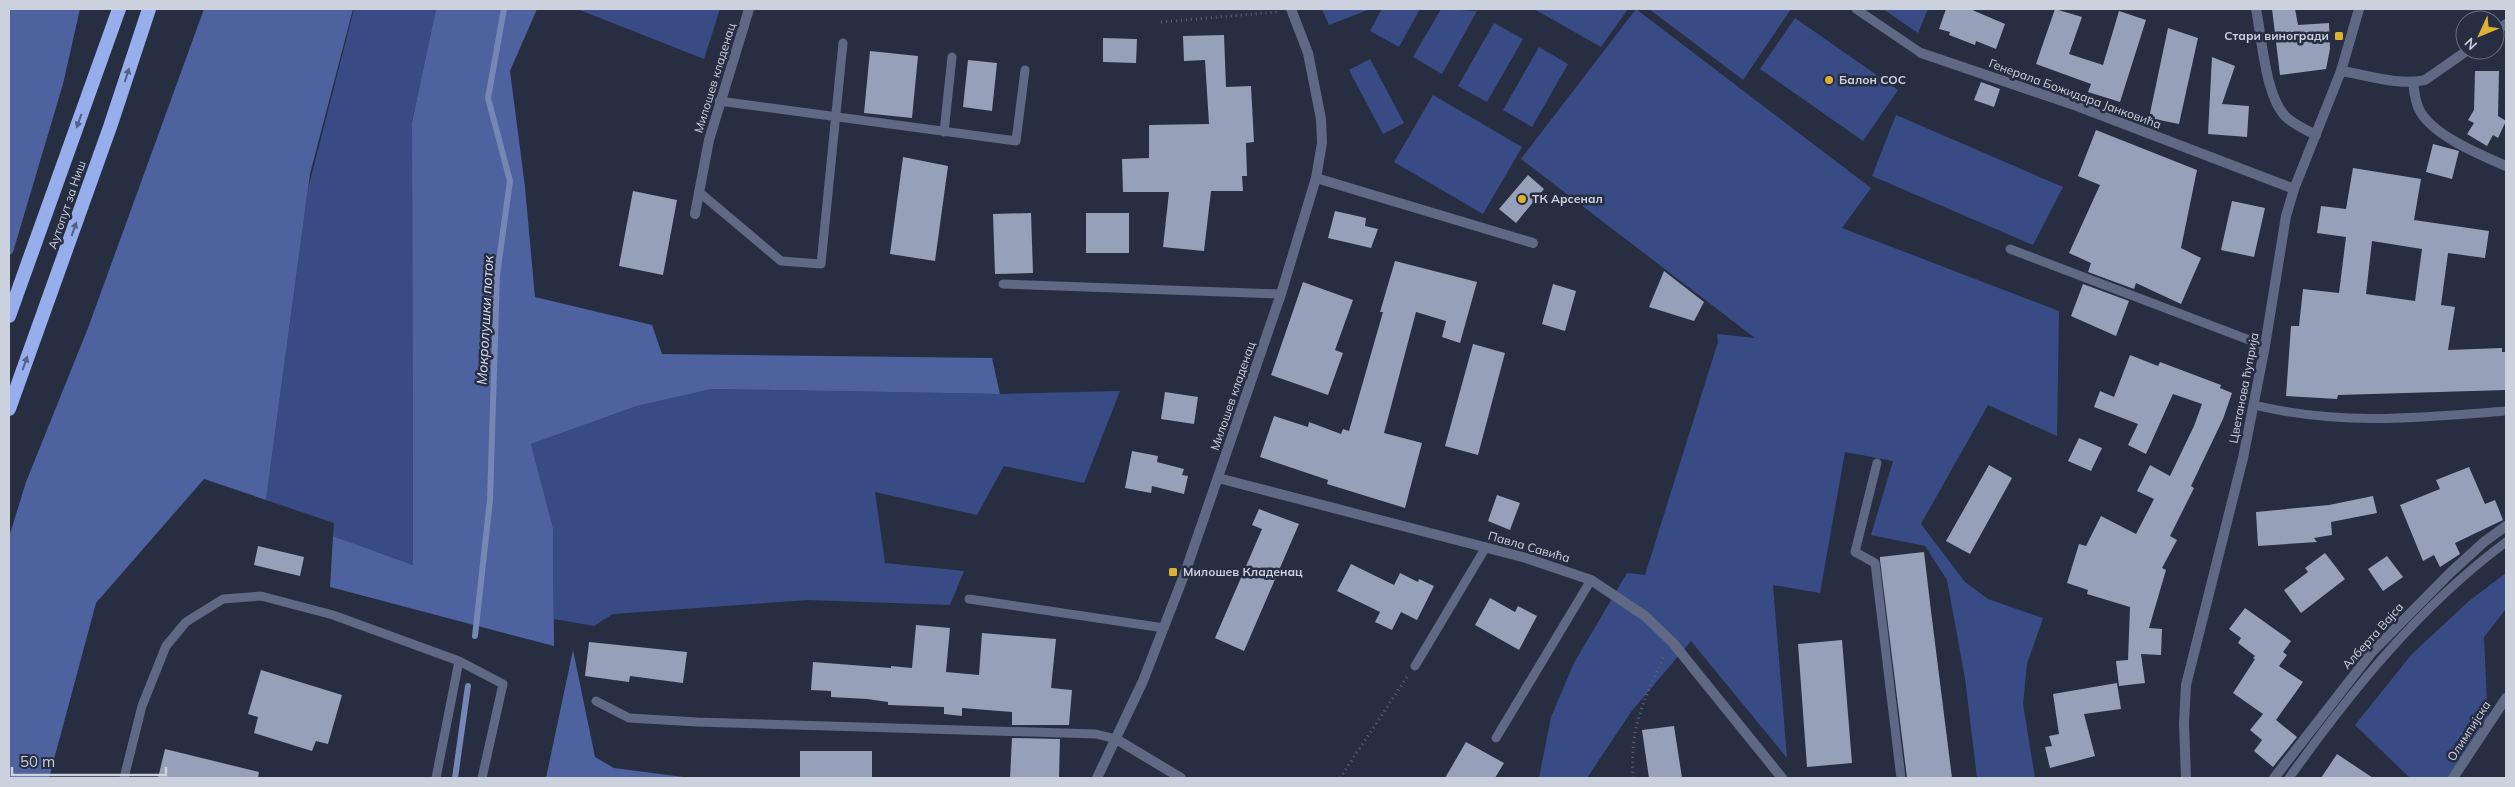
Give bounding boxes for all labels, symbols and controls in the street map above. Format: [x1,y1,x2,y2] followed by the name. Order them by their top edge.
[2455,10,2505,60] north arrow
[691,21,738,135] street label: Милошев кладенац
[2224,28,2329,43] place label: Стари виногради
[2333,30,2345,42] marker: Стари виногради
[2461,34,2481,54] text: N
[1987,55,2163,132] street label: Генерала Божидара Јанковића
[123,67,131,82] one-way arrow
[1839,72,1906,87] place label: Балон СОС
[1823,74,1835,86] marker: Балон СОС
[75,113,82,128] one-way arrow
[44,159,89,251] street label: Аутопут за Ниш
[1532,191,1603,206] place label: ТК Арсенал
[1516,193,1528,205] marker: ТК Арсенал
[71,221,78,236] one-way arrow
[473,254,497,385] water label: Мокролушки поток
[2225,331,2262,445] street label: Цветанова ћуприја
[1207,339,1258,452] street label: Милошев кладенац
[22,356,29,371] one-way arrow
[1487,528,1572,565] street label: Павла Савића
[1183,564,1303,579] place label: Милошев Кладенац
[1167,566,1179,578] marker: Милошев Кладенац
[2339,599,2406,672] street label: Алберта Вајса
[2444,698,2494,764] street label: Олимпијска
[12,744,166,776] scale bar
[20,752,55,771] text: 50 m

